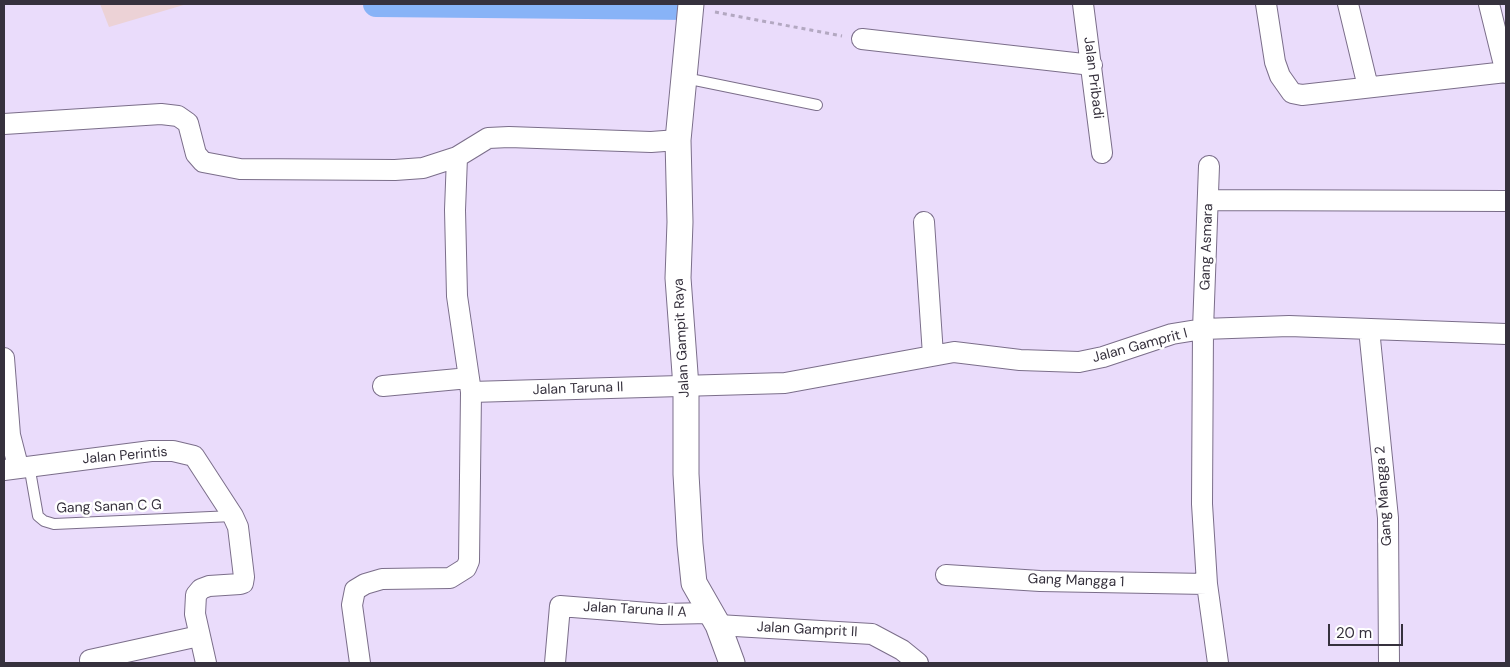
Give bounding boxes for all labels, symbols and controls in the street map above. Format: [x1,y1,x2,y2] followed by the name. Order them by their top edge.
[1080,36,1106,120] street label: Jalan Pribadi
[1197,203,1217,291] street label: Gang Asmara
[670,278,694,398] street label: Jalan Gampit Raya
[1091,325,1189,367] street label: Jalan Gamprit I
[532,379,624,399] street label: Jalan Taruna II
[82,444,168,468] street label: Jalan Perintis
[1372,445,1396,547] street label: Gang Mangga 2
[56,497,162,517] street label: Gang Sanan C G
[1027,571,1125,591] street label: Gang Mangga 1
[583,599,687,621] street label: Jalan Taruna II A
[1330,614,1405,646] scale bar
[756,619,858,641] street label: Jalan Gamprit II
[1336,623,1372,643] text: 20 m

